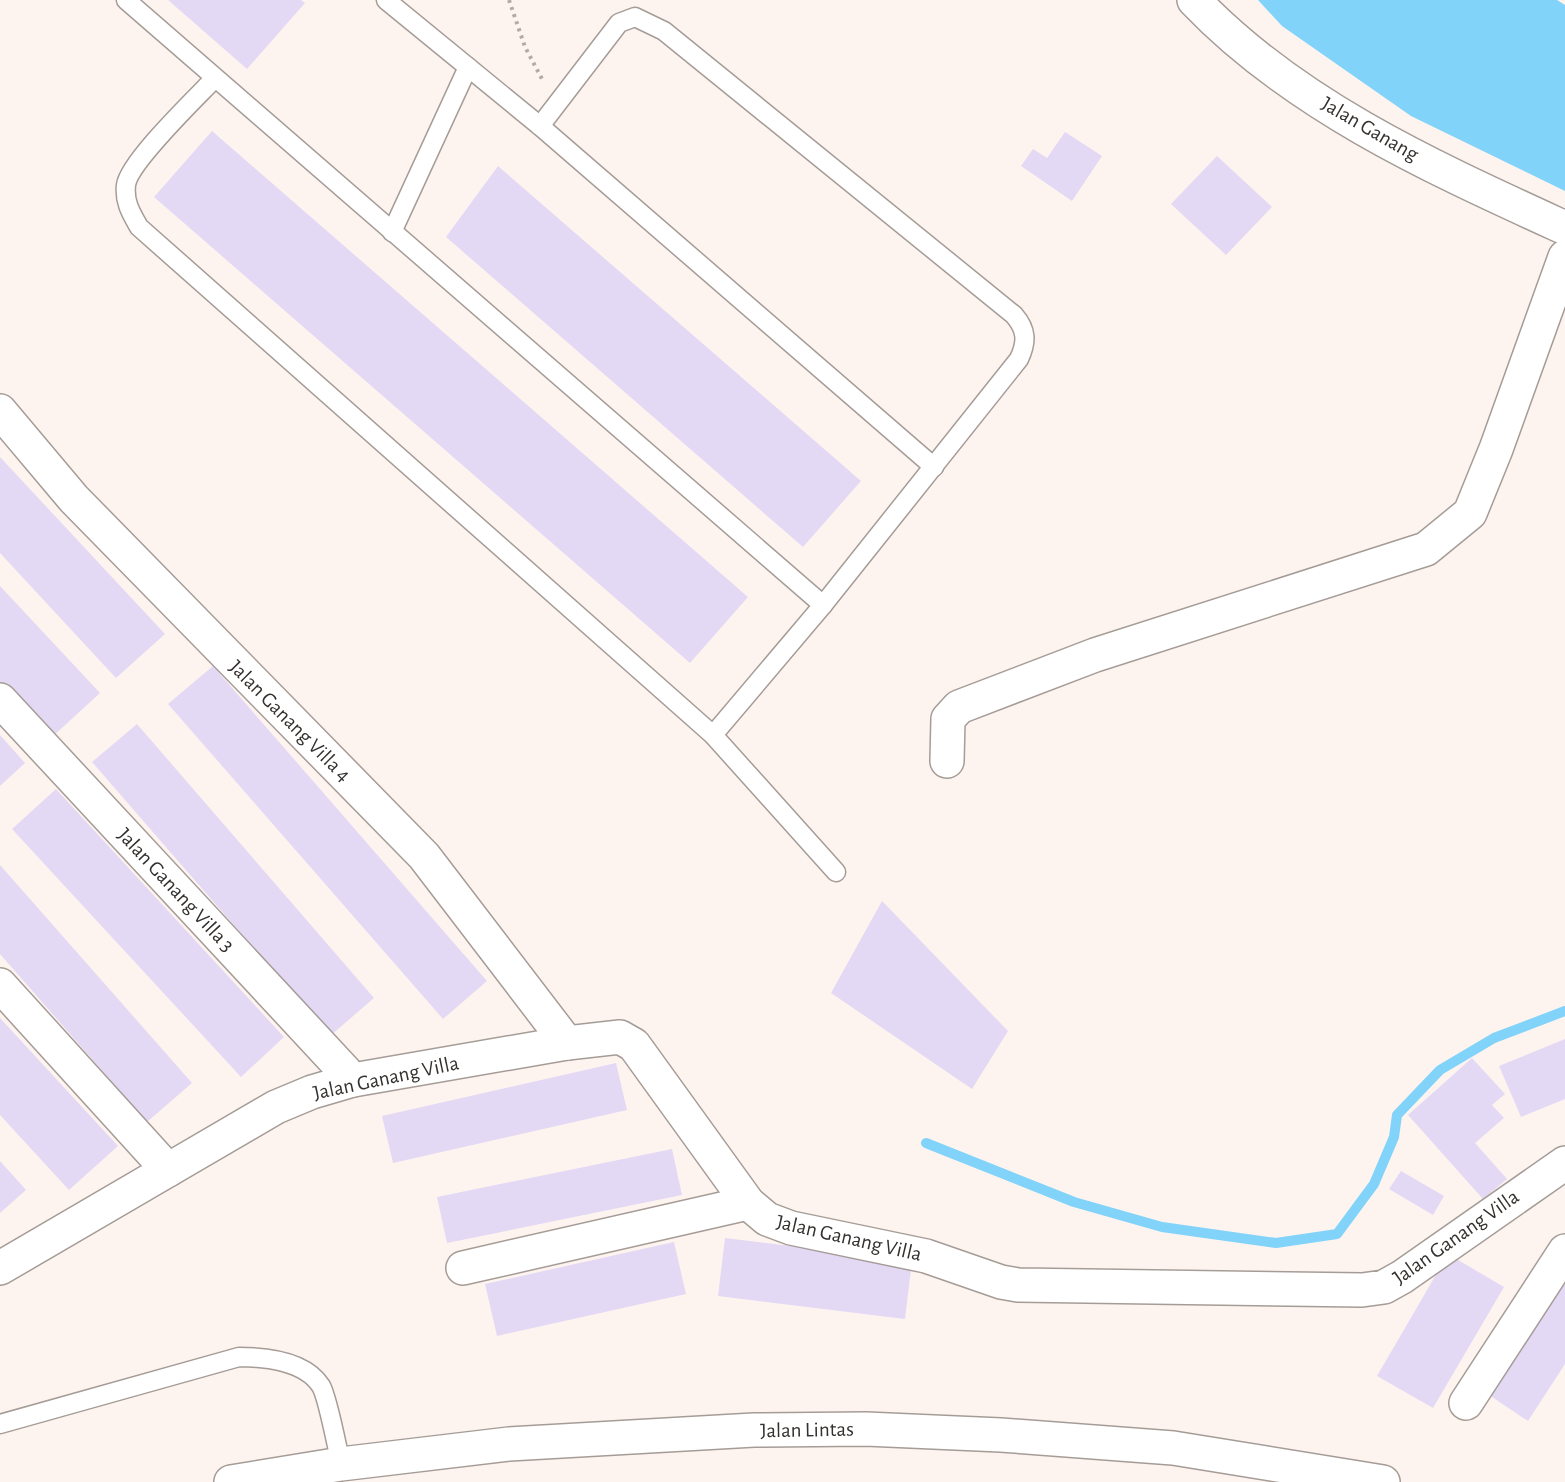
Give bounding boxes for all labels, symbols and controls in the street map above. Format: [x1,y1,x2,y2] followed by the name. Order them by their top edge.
[1318,93,1423,165] street label: Jalan Ganang
[225,656,355,786] street label: Jalan Ganang Villa 4
[114,824,238,956] street label: Jalan Ganang Villa 3
[311,1052,461,1104] street label: Jalan Ganang Villa
[1389,1186,1523,1288] street label: Jalan Ganang Villa
[774,1211,924,1265] street label: Jalan Ganang Villa
[760,1419,854,1441] street label: Jalan Lintas

